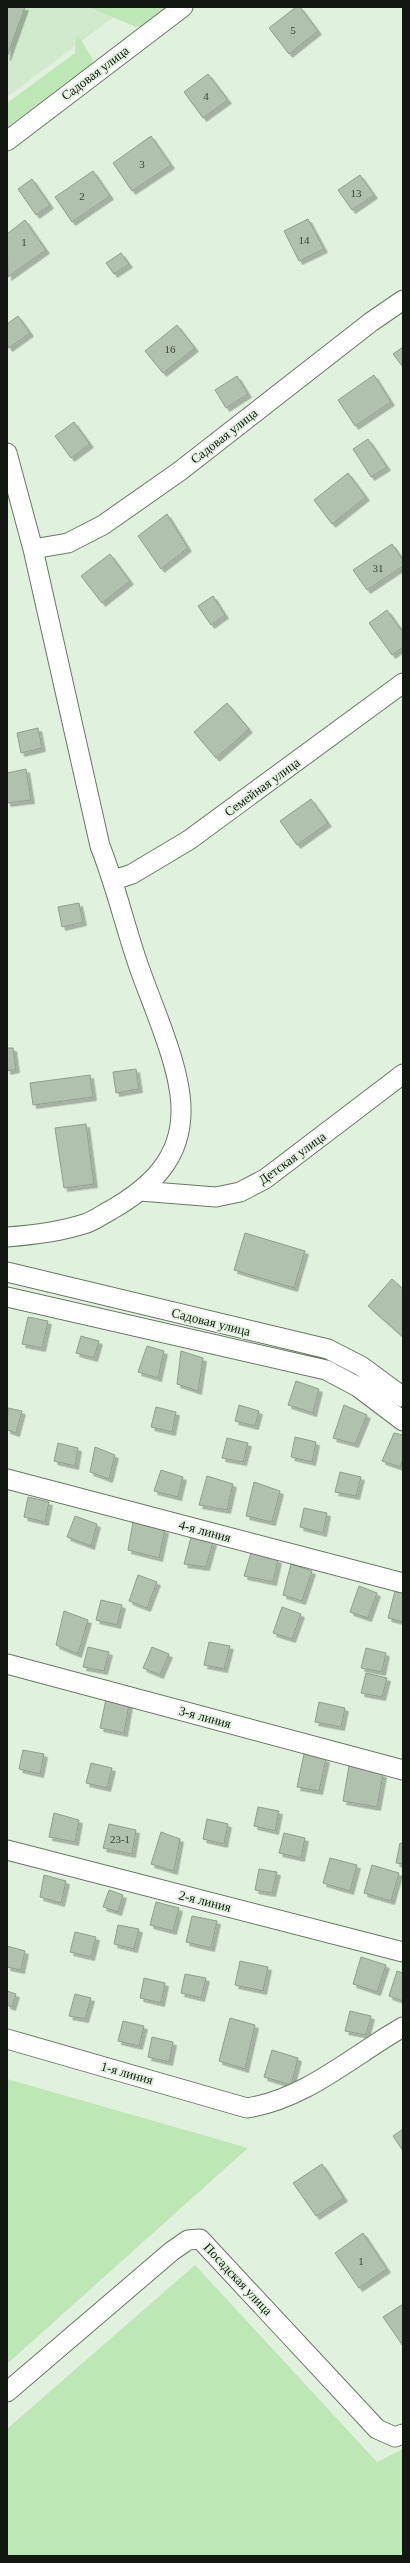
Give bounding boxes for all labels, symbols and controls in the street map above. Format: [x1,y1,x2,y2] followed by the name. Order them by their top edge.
[290,24,296,36] house number: 5
[58,43,132,103] street label: Садовая улица
[203,90,209,102] house number: 4
[139,158,145,170] house number: 3
[351,187,362,199] house number: 13
[79,190,85,202] house number: 2
[299,234,310,246] house number: 14
[21,236,27,248] house number: 1
[165,343,176,355] house number: 16
[188,405,261,467] street label: Садовая улица
[373,562,384,574] house number: 31
[221,754,303,819] street label: Семейная улица
[255,1128,329,1187] street label: Детская улица
[170,1305,252,1339] street label: Садовая улица
[177,1517,233,1545] street label: 4-я линия
[177,1703,233,1731] street label: 3-я линия
[110,1833,130,1845] house number: 23-1
[177,1887,233,1915] street label: 2-я линия
[99,2058,155,2088] street label: 1-я линия
[201,2240,276,2318] street label: Посадская улица
[358,2255,364,2267] house number: 1

